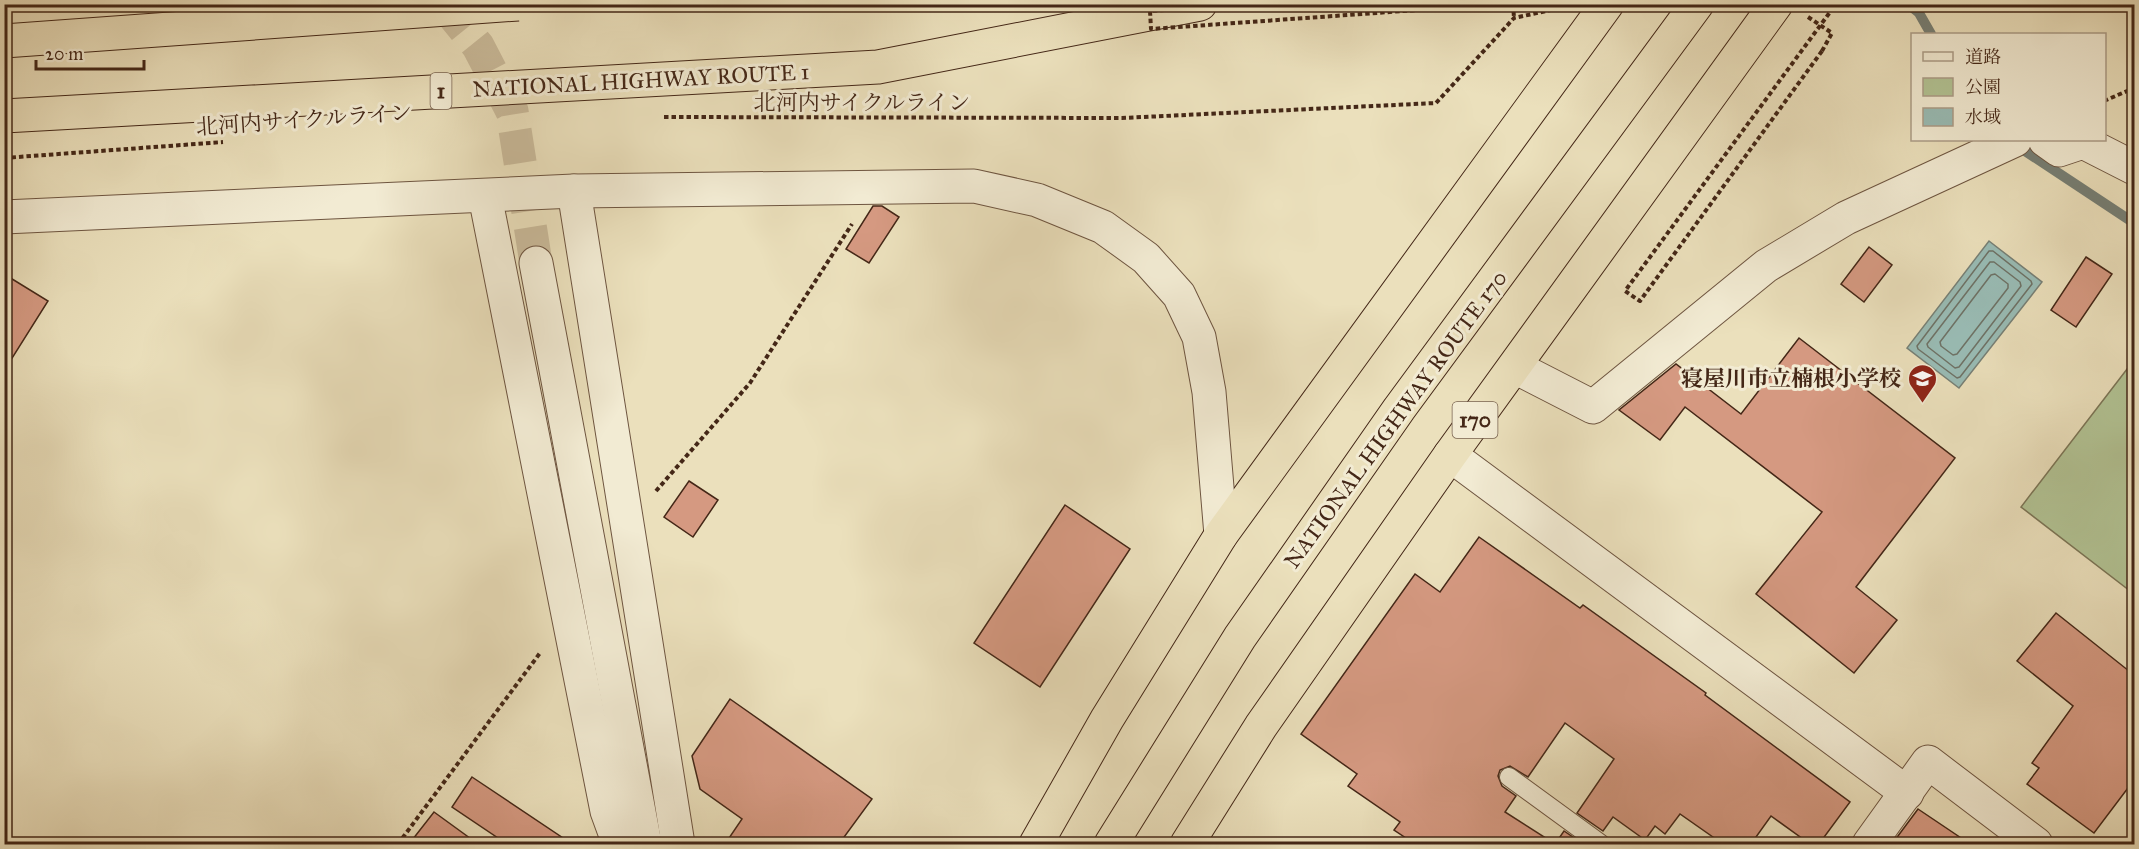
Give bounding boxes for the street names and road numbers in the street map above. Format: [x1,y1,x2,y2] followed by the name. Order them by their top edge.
[472,58,810,103] street label: NATIONAL HIGHWAY ROUTE 1
[430,73,452,109] road number: 1
[754,89,970,116] street label: 北河内サイクルライン
[195,98,413,141] street label: 北河内サイクルライン
[1278,265,1512,573] street label: NATIONAL HIGHWAY ROUTE 170
[1452,402,1498,438] road number: 170

